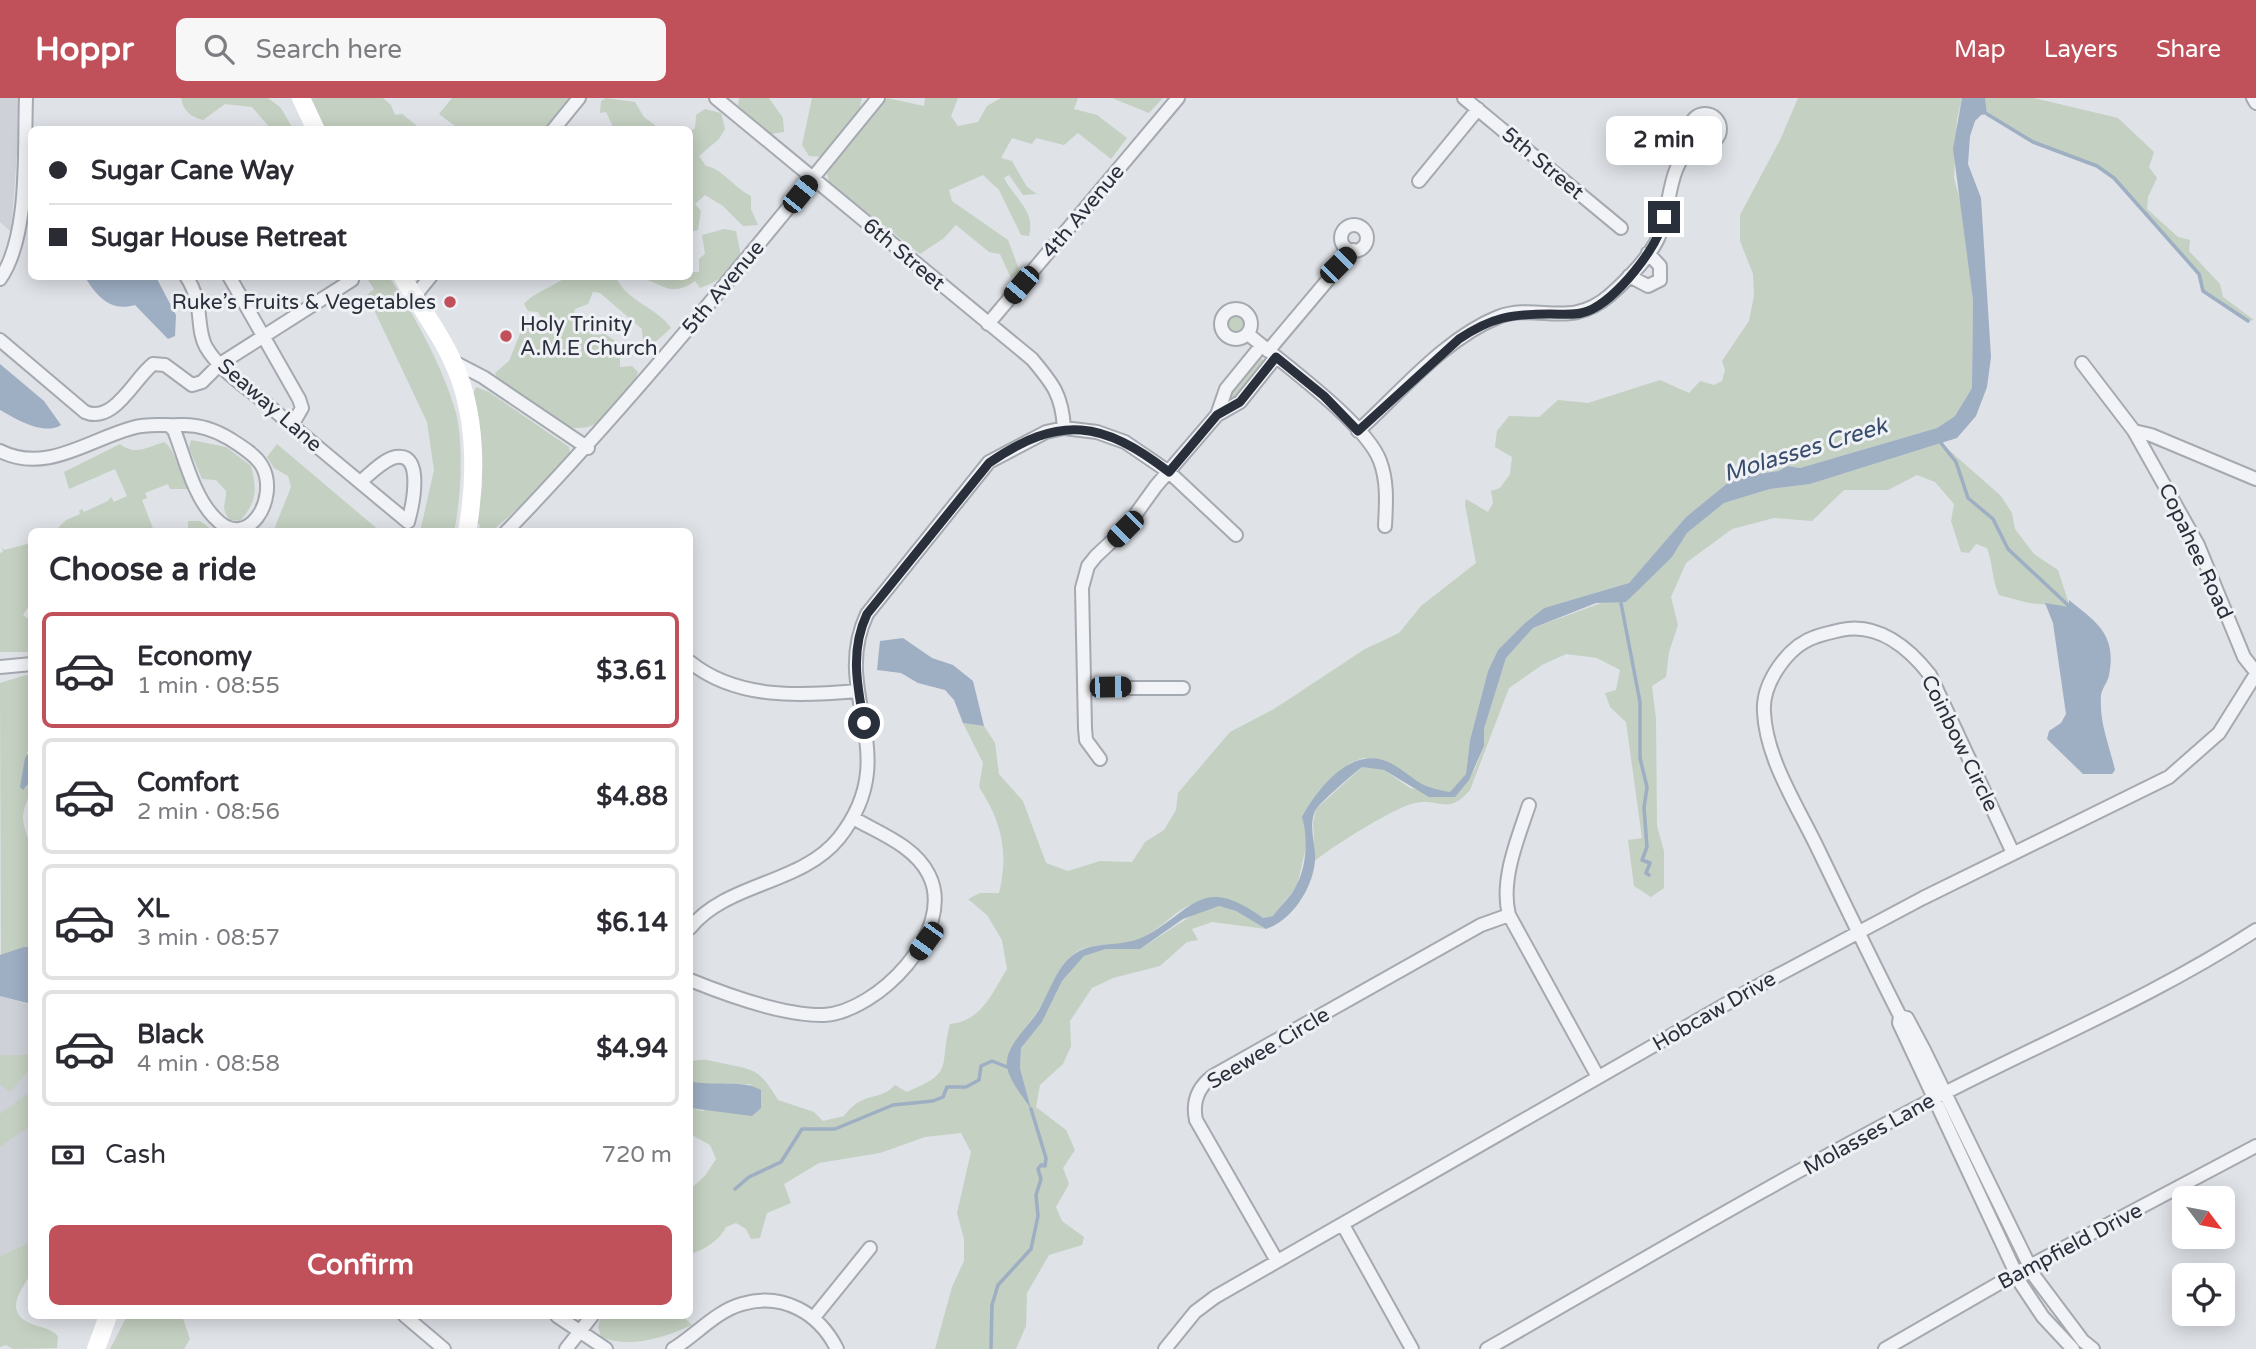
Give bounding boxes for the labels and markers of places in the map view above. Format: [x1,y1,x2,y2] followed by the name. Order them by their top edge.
[172,290,436,315] place label: Ruke’s Fruits & Vegetables
[442,294,458,310] marker: Ruke’s Fruits & Vegetables
[520,312,658,361] place label: Holy Trinity A.M.E Church
[498,328,514,344] marker: Holy Trinity A.M.E Church

